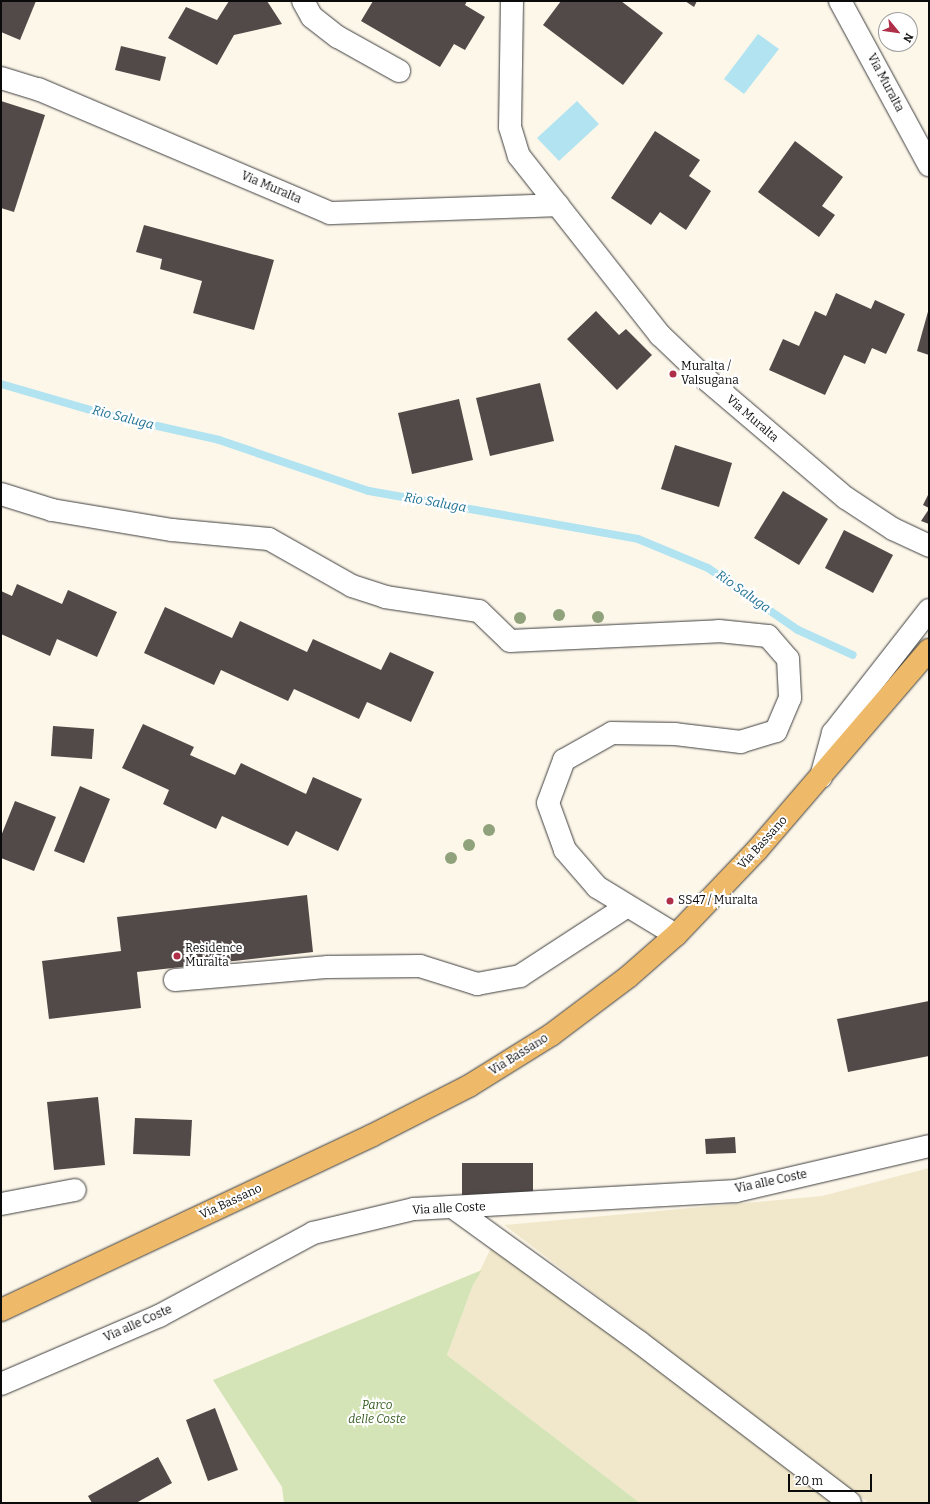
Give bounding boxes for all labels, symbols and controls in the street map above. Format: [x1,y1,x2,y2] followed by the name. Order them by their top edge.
[878,12,918,52] north arrow
[900,31,916,44] text: N
[864,51,906,115] street label: Via Muralta
[239,169,303,207] street label: Via Muralta
[681,360,739,388] place label: Muralta / Valsugana
[668,369,678,379] marker: Muralta / Valsugana
[723,393,781,445] street label: Via Muralta
[91,403,155,433] water label: Rio Saluga
[403,490,467,516] water label: Rio Saluga
[713,568,773,616] water label: Rio Saluga
[735,813,791,873] street label: Via Bassano
[678,894,758,908] place label: SS47 / Muralta
[665,896,675,906] marker: SS47 / Muralta
[185,942,242,970] place label: Residence Muralta
[172,951,182,961] marker: Residence Muralta
[487,1031,551,1079] street label: Via Bassano
[734,1167,808,1197] street label: Via alle Coste
[198,1181,264,1223] street label: Via Bassano
[412,1200,486,1218] street label: Via alle Coste
[102,1302,174,1346] street label: Via alle Coste
[348,1399,406,1427] park label: Parco delle Coste
[790,1466,874,1492] scale bar
[795,1474,823,1488] text: 20 m

